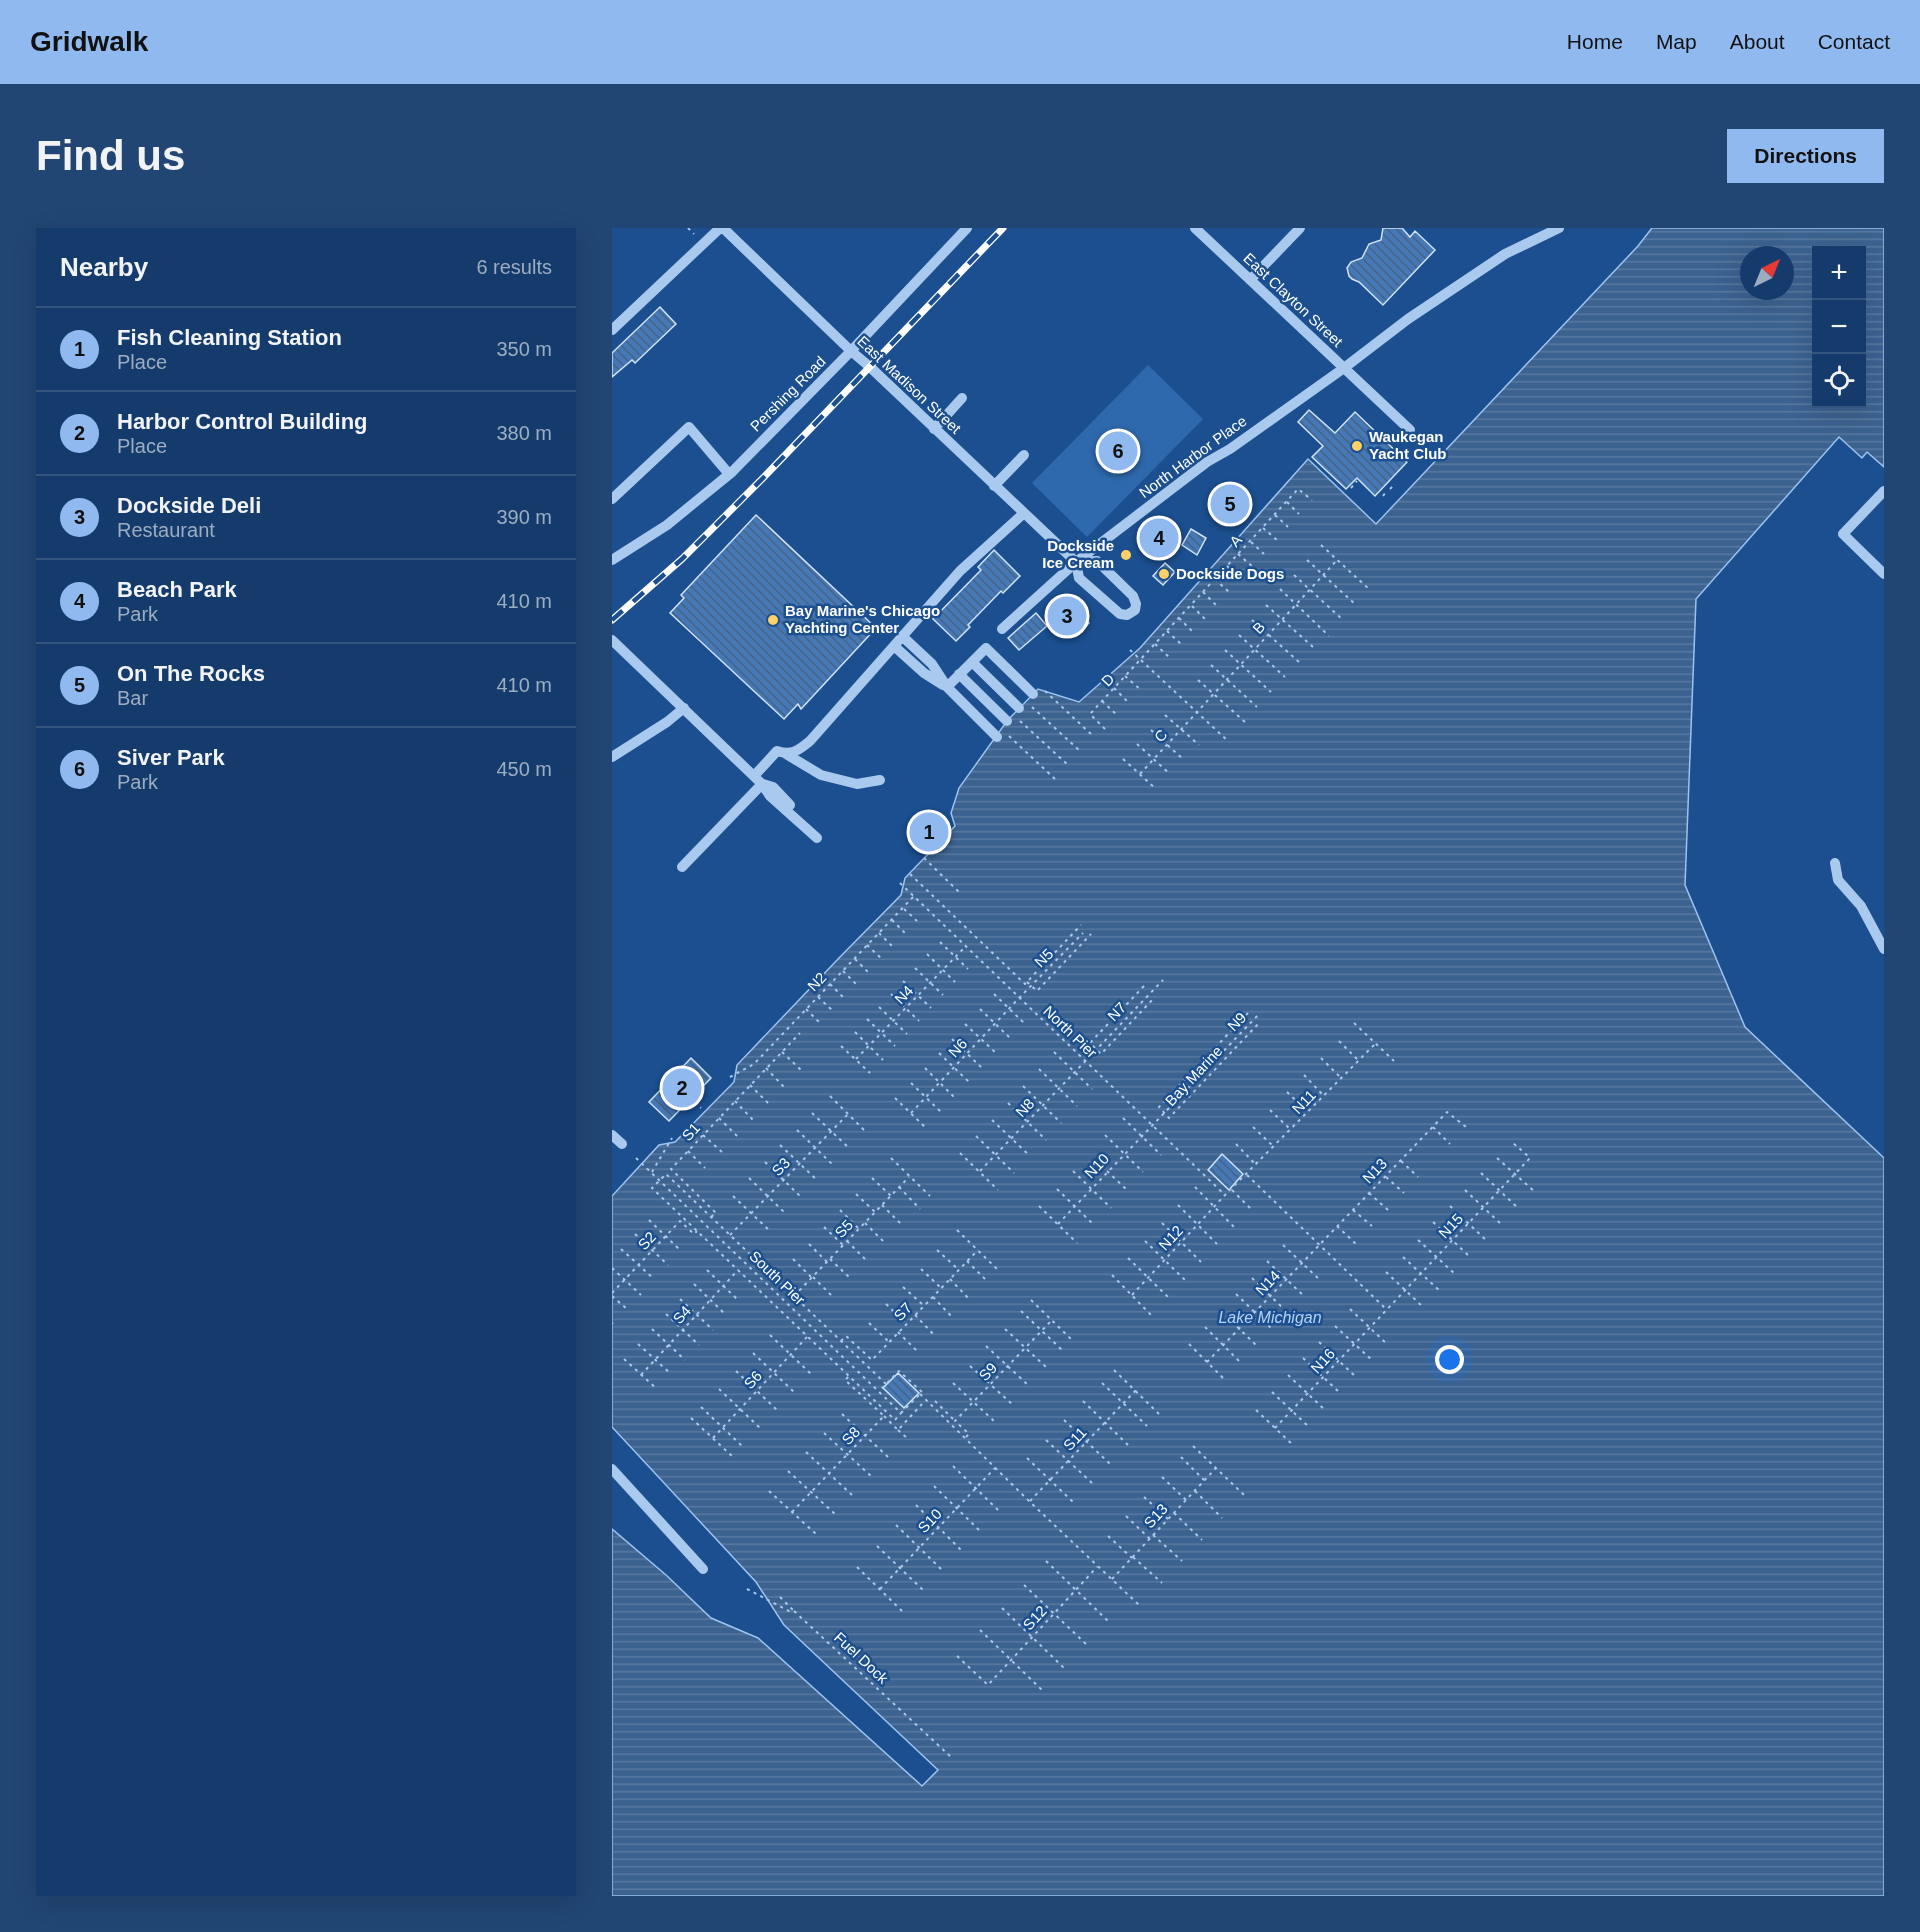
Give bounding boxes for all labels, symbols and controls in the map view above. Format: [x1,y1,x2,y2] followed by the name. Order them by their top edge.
[30,26,148,57] text: Gridwalk
[1567,30,1623,53] text: Home
[1656,30,1697,53] text: Map
[1730,30,1785,53] text: About
[1818,30,1890,53] text: Contact
[1727,129,1884,183] button: Directions
[36,132,185,179] text: Find us
[1740,246,1794,300] north arrow
[1812,246,1866,408] map controls
[1812,246,1866,300] button: +
[1240,249,1347,350] street label: East Clayton Street
[60,252,148,282] text: Nearby
[476,256,552,278] text: 6 results
[1812,300,1866,354] button: −
[117,325,342,350] text: Fish Cleaning Station
[854,332,965,437] street label: East Madison Street
[74,338,85,360] text: 1
[496,338,552,360] text: 350 m
[117,351,167,373] text: Place
[747,353,829,435] street label: Pershing Road
[1812,354,1866,408] button: locate
[117,409,368,434] text: Harbor Control Building
[1136,412,1250,501] street label: North Harbor Place
[74,422,85,444] text: 2
[496,422,552,444] text: 380 m
[1098,428,1138,474] pin: 6
[1369,428,1447,462] place label: Waukegan Yacht Club
[117,435,167,457] text: Place
[1350,439,1364,453] marker: Waukegan Yacht Club
[1210,482,1250,526] pin: 5
[117,493,261,518] text: Dockside Deli
[74,506,85,528] text: 3
[496,506,552,528] text: 390 m
[1140,516,1178,560] pin: 4
[117,519,215,541] text: Restaurant
[1226,531,1245,550] street label: A
[1042,537,1114,571] place label: Dockside Ice Cream
[1119,548,1133,562] marker: Dockside Ice Cream
[1176,565,1284,582] place label: Dockside Dogs
[1157,567,1171,581] marker: Dockside Dogs
[117,577,237,602] text: Beach Park
[74,590,85,612] text: 4
[496,590,552,612] text: 410 m
[1048,594,1086,638] pin: 3
[785,602,940,636] place label: Bay Marine's Chicago Yachting Center
[117,603,158,625] text: Park
[766,613,780,627] marker: Bay Marine's Chicago Yachting Center
[1249,618,1268,637] street label: B
[117,661,265,686] text: On The Rocks
[1098,670,1118,689] street label: D
[74,674,85,696] text: 5
[496,674,552,696] text: 410 m
[117,687,148,709] text: Bar
[1151,726,1171,745] street label: C
[117,745,225,770] text: Siver Park
[74,758,85,780] text: 6
[496,758,552,780] text: 450 m
[117,771,158,793] text: Park
[910,810,948,854] pin: 1
[1031,945,1056,970] street label: N5
[804,969,829,994] street label: N2
[891,982,916,1007] street label: N4
[1104,999,1129,1024] street label: N7
[1040,1002,1101,1061] street label: North Pier
[1224,1009,1249,1034] street label: N9
[945,1035,970,1060] street label: N6
[1162,1042,1226,1109] street label: Bay Marine
[662,1066,702,1110] pin: 2
[1288,1086,1319,1117] street label: N11
[1012,1095,1037,1120] street label: N8
[678,1119,703,1144] street label: S1
[1081,1150,1112,1181] street label: N10
[768,1154,793,1179] street label: S3
[1359,1155,1390,1186] street label: N13
[1435,1210,1466,1241] street label: N15
[831,1216,856,1241] street label: S5
[1155,1222,1186,1254] street label: N12
[634,1228,659,1253] street label: S2
[746,1247,808,1308] street label: South Pier
[1252,1267,1283,1298] street label: N14
[890,1299,915,1324] street label: S7
[669,1302,694,1327] street label: S4
[1218,1309,1322,1326] water label: Lake Michigan
[1307,1345,1338,1377] street label: N16
[1435,1345,1464,1374] your location
[975,1359,1000,1384] street label: S9
[740,1367,765,1392] street label: S6
[838,1423,863,1448] street label: S8
[1060,1424,1090,1454] street label: S11
[1140,1500,1171,1531] street label: S13
[914,1505,945,1536] street label: S10
[1019,1602,1050,1633] street label: S12
[831,1628,892,1687] street label: Fuel Dock

